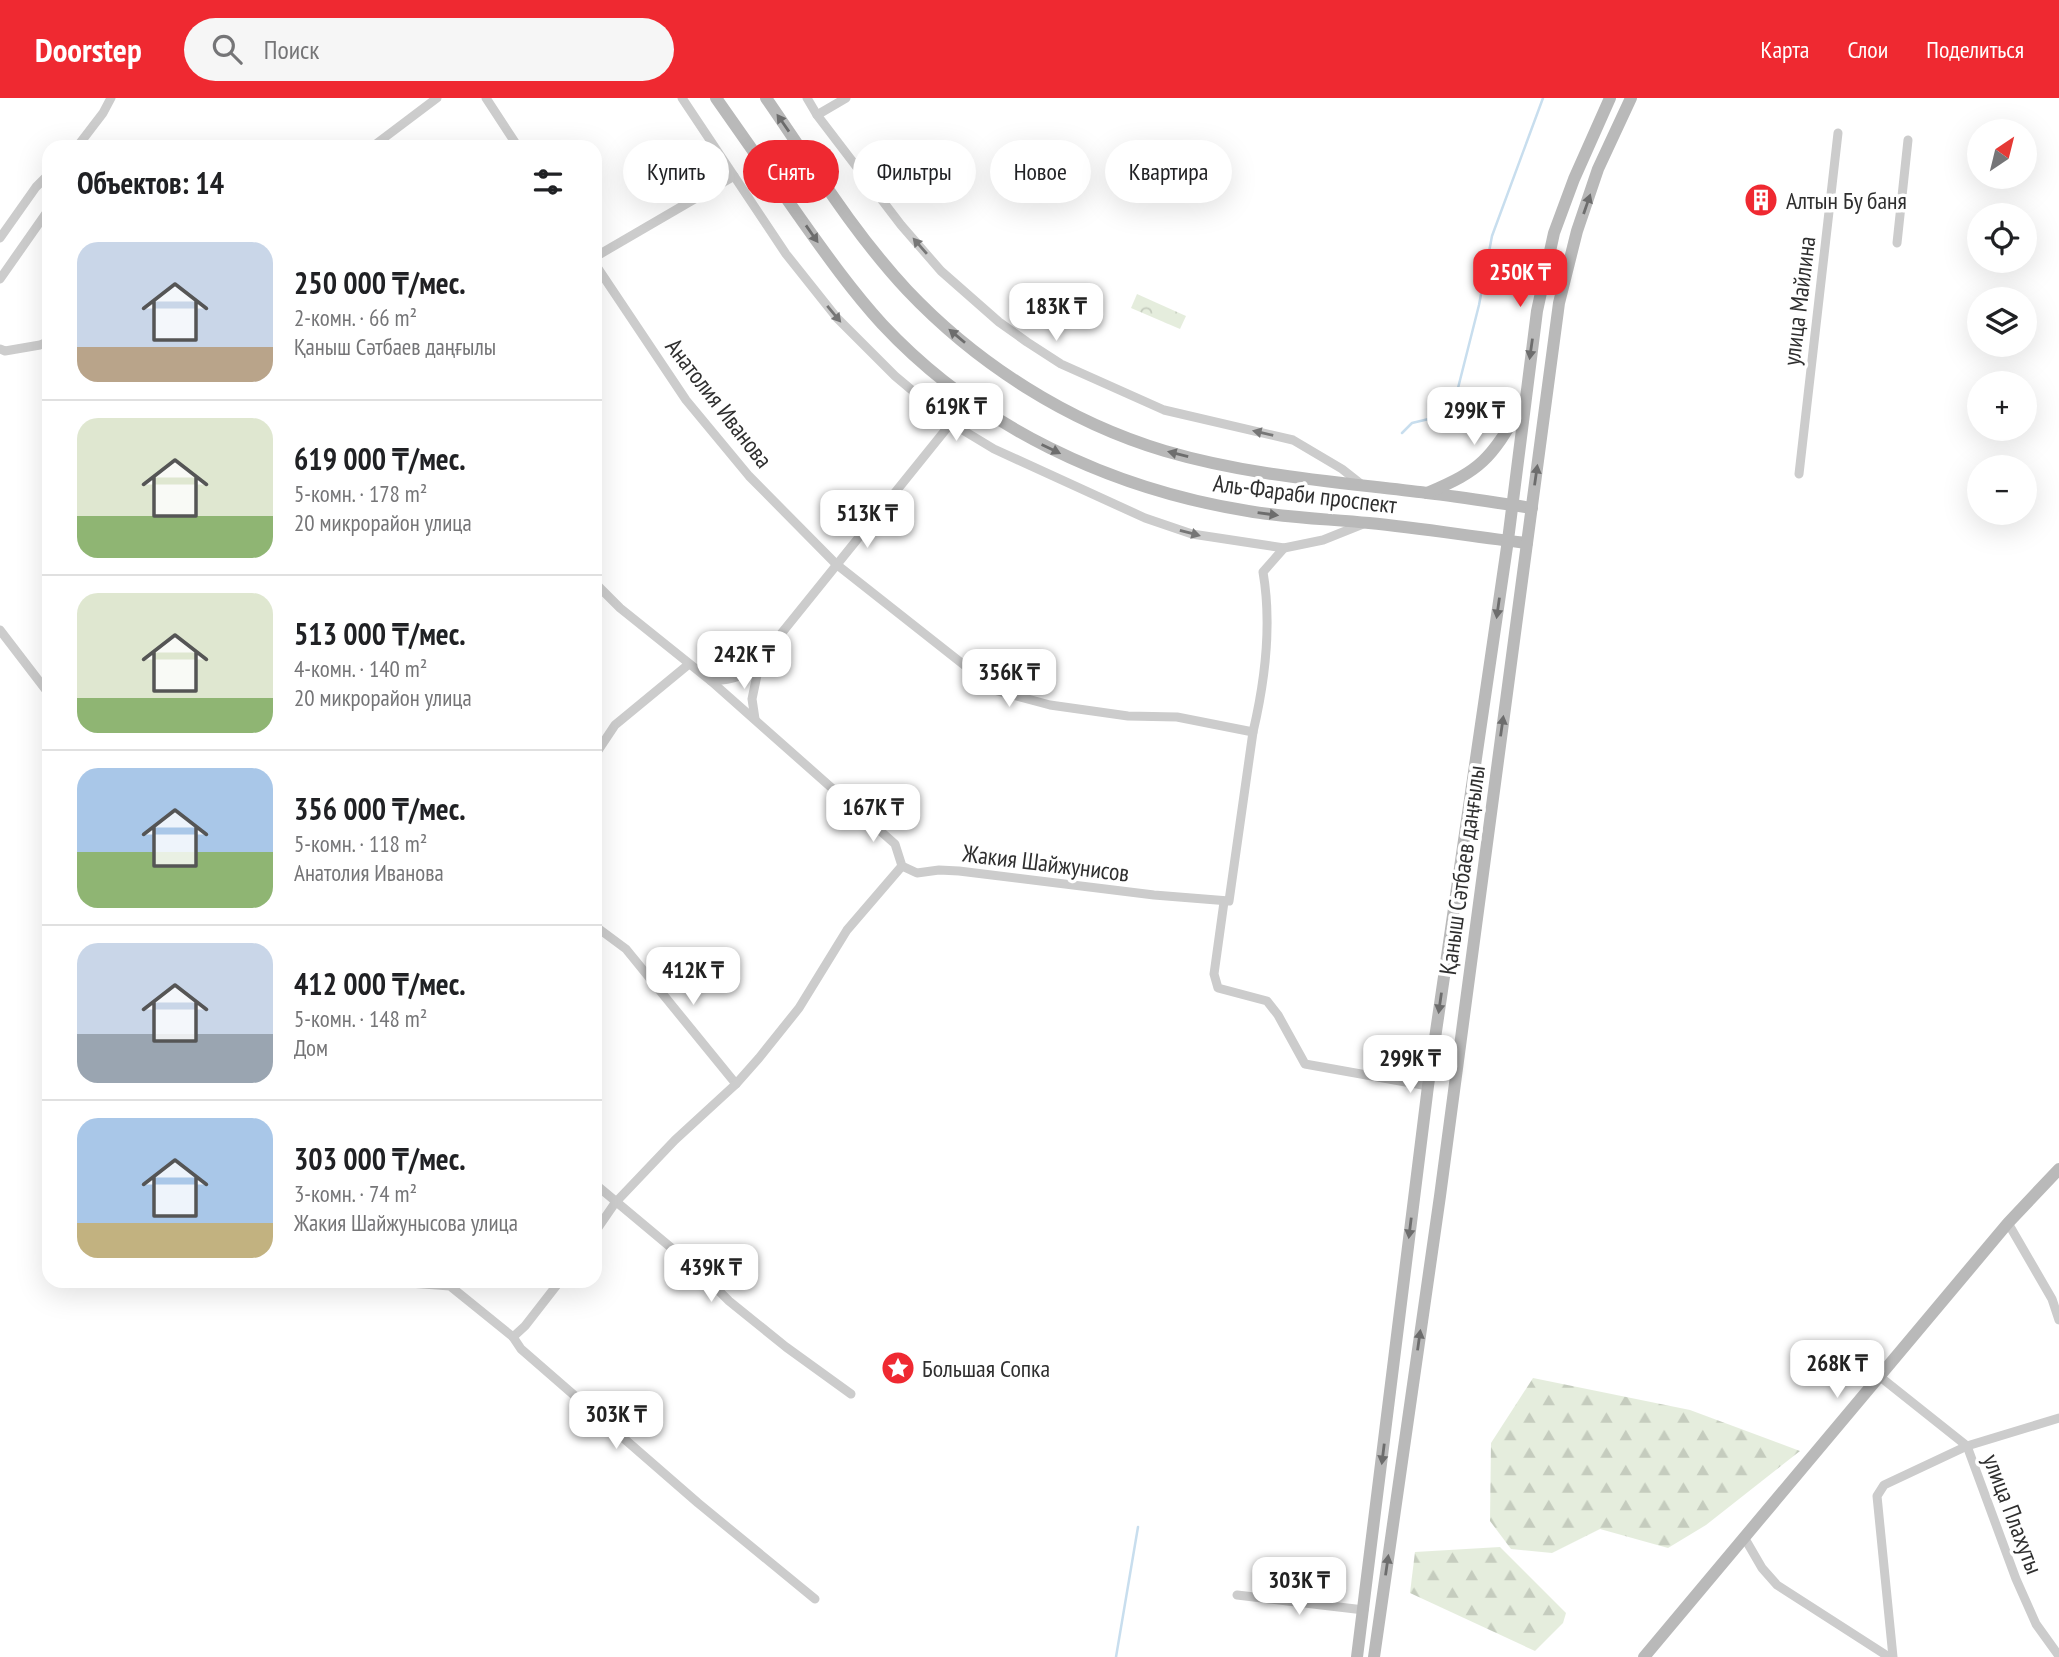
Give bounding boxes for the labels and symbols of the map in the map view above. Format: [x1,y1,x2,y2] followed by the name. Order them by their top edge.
[776,114,790,132] one-way arrow
[1967,119,2037,189] north arrow
[1742,181,1780,219] building icon: Алтын Бу баня
[1786,185,1907,216] place label: Алтын Бу баня
[1582,193,1593,214] one-way arrow
[805,225,819,243] one-way arrow
[1776,235,1822,367] street label: улица Майлина
[913,238,928,255] one-way arrow
[1463,250,1577,309] pin: 250K ₸
[999,284,1113,343] pin: 183K ₸
[826,305,841,322] one-way arrow
[949,329,967,344] one-way arrow
[659,332,779,474] street label: Анатолия Иванова
[1525,338,1536,360] one-way arrow
[899,384,1013,443] pin: 619K ₸
[1417,388,1531,447] pin: 299K ₸
[1252,428,1274,439] one-way arrow
[1042,442,1062,454] one-way arrow
[1167,448,1189,459] one-way arrow
[1531,464,1542,486] one-way arrow
[1211,467,1399,521] street label: Аль-Фараби проспект
[810,490,924,550] pin: 513K ₸
[1257,509,1279,520] one-way arrow
[1179,528,1200,538] one-way arrow
[1492,597,1503,619] one-way arrow
[687,632,801,691] pin: 242K ₸
[952,650,1066,709] pin: 356K ₸
[1497,715,1508,737] one-way arrow
[1432,763,1492,977] street label: Қаныш Сәтбаев даңғылы
[816,784,930,844] pin: 167K ₸
[960,837,1131,889] street label: Жакия Шайжунисов
[636,948,750,1007] pin: 412K ₸
[1434,992,1445,1014] one-way arrow
[1353,1035,1467,1095] pin: 299K ₸
[1405,1217,1416,1239] one-way arrow
[654,1244,768,1304] pin: 439K ₸
[1414,1329,1425,1351] one-way arrow
[1780,1340,1894,1400] pin: 268K ₸
[879,1349,917,1387] place icon: Большая Сопка
[922,1353,1050,1384] place label: Большая Сопка
[559,1392,673,1451] pin: 303K ₸
[1377,1443,1388,1465] one-way arrow
[1976,1450,2050,1578] street label: улица Плахуты
[1382,1554,1393,1576] one-way arrow
[1242,1558,1356,1617] pin: 303K ₸

